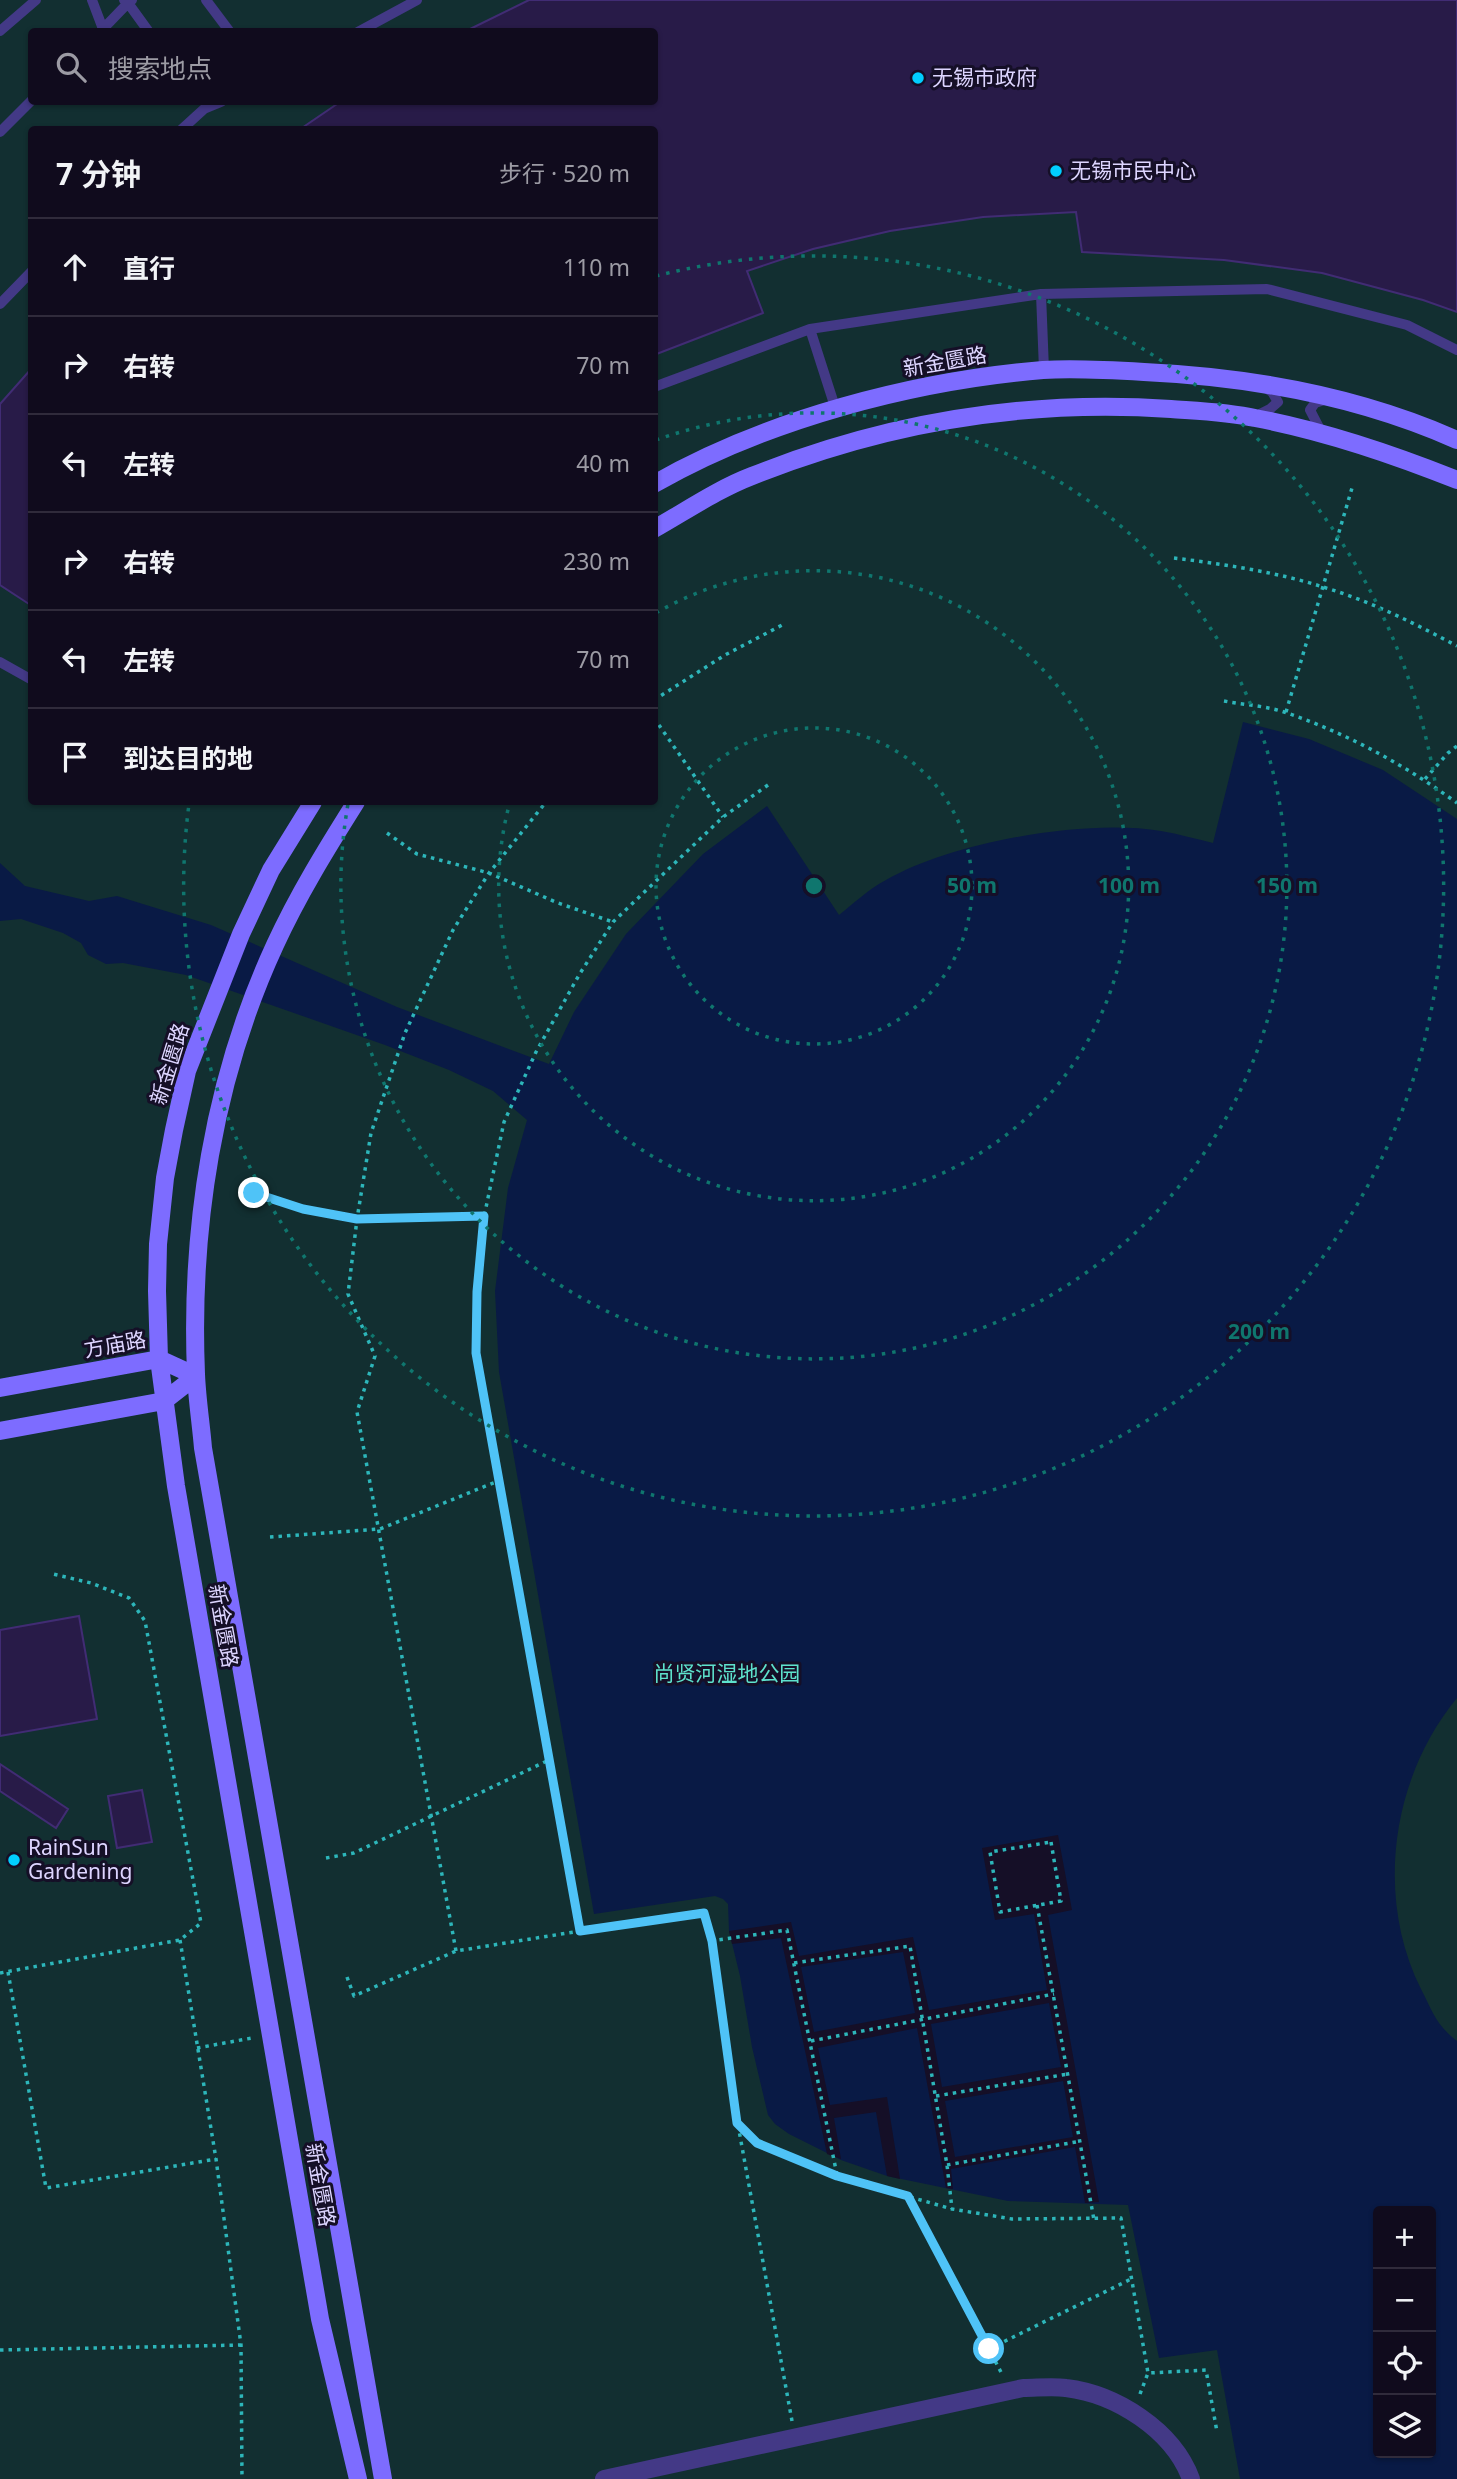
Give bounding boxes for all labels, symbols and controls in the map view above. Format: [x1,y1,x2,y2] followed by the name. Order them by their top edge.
[28,28,658,105] search box
[52,48,90,86] icon: search
[108,50,212,86] text: 搜索地点
[932,63,1037,91] place label: 无锡市政府
[910,70,926,86] marker: 无锡市政府
[56,153,141,194] text: 7 分钟
[1070,156,1196,184] place label: 无锡市民中心
[499,157,630,189] text: 步行 · 520 m
[1048,163,1064,179] marker: 无锡市民中心
[56,248,94,286] icon: ahead
[123,250,175,286] text: 直行
[563,251,630,283] text: 110 m
[901,340,989,382] street label: 新金匮路
[56,346,94,384] icon: right
[123,348,175,384] text: 右转
[576,349,630,381] text: 70 m
[56,444,94,482] icon: left
[123,446,175,482] text: 左转
[576,447,630,479] text: 40 m
[56,542,94,580] icon: right
[123,544,175,580] text: 右转
[563,545,630,577] text: 230 m
[56,640,94,678] icon: left
[123,642,175,678] text: 左转
[576,643,630,675] text: 70 m
[56,738,94,776] icon: arrive
[123,740,253,776] text: 到达目的地
[947,871,997,899] text: 50 m
[1098,871,1160,899] text: 100 m
[1256,871,1318,899] text: 150 m
[802,874,826,898] centre of rings
[143,1019,195,1108] street label: 新金匮路
[238,1177,269,1208] route end
[1228,1317,1290,1345] text: 200 m
[81,1325,148,1363] street label: 方庙路
[203,1582,245,1670] street label: 新金匮路
[654,1659,801,1687] park label: 尚贤河湿地公园
[28,1833,132,1885] place label: RainSun Gardening
[6,1852,22,1868] marker: RainSun Gardening
[300,2141,342,2229] street label: 新金匮路
[1373,2206,1436,2458] map controls
[1373,2206,1436,2269] button: +
[1373,2269,1436,2332] button: −
[1373,2332,1436,2395] button: locate
[973,2333,1004,2364] route start
[1373,2395,1436,2458] button: layers

